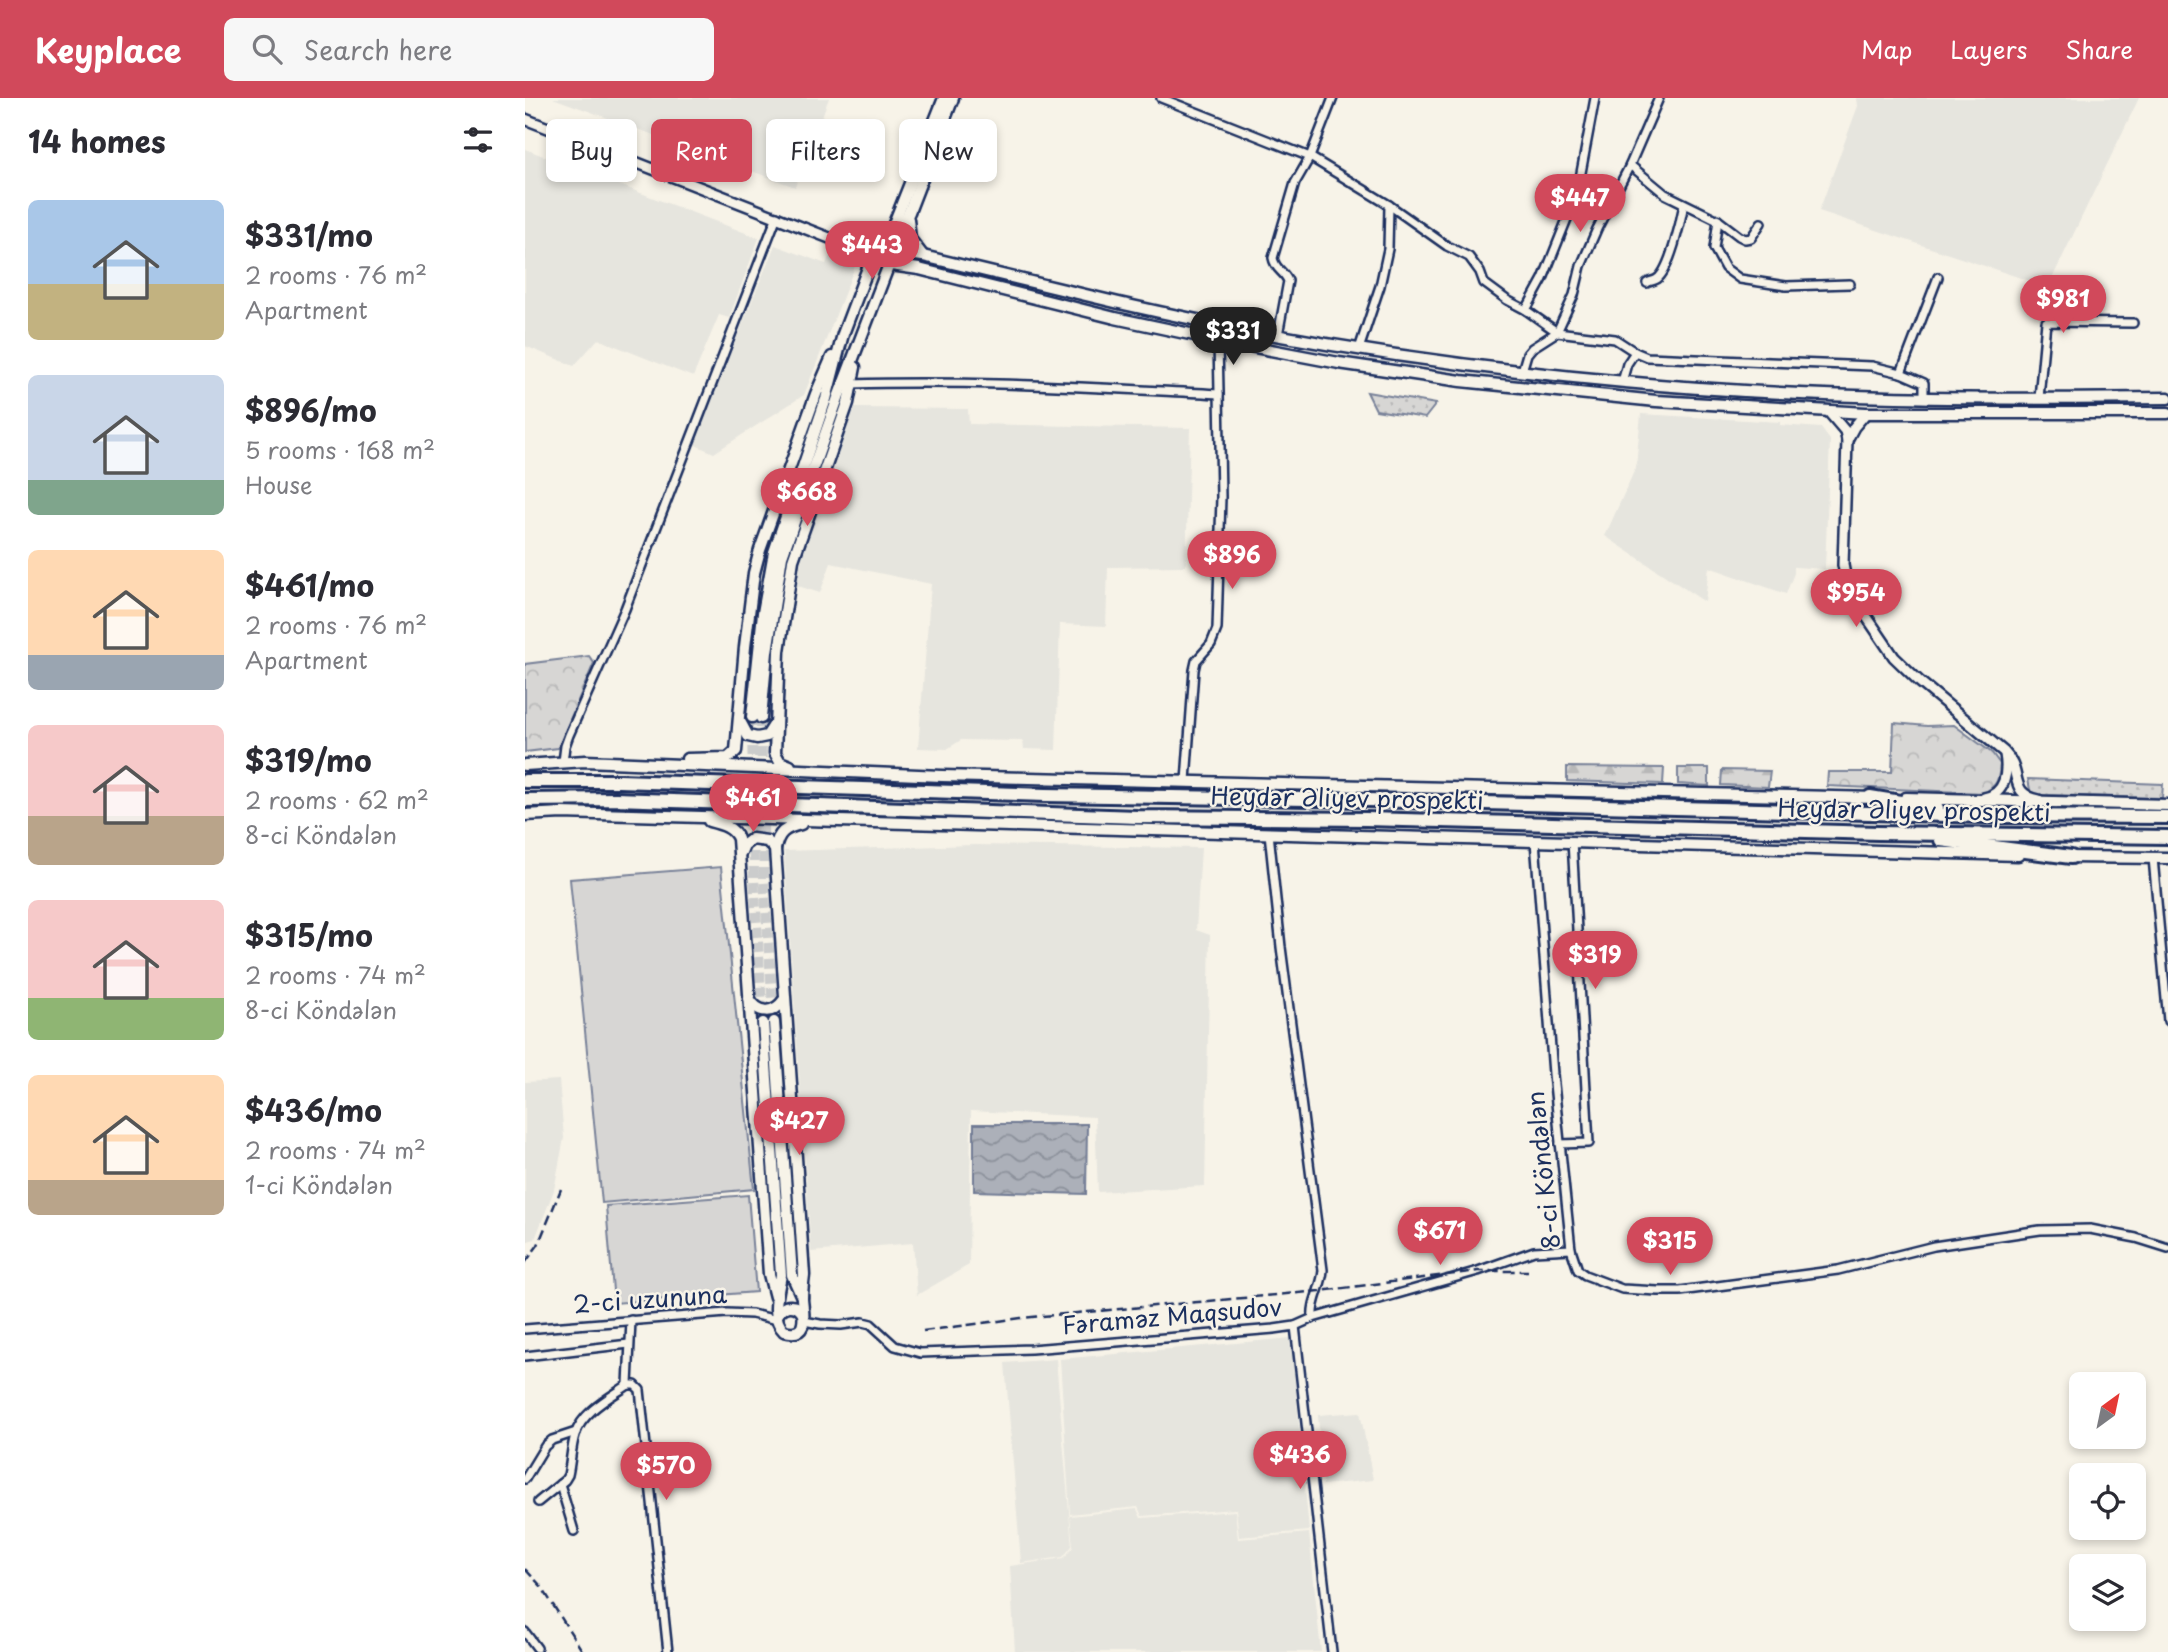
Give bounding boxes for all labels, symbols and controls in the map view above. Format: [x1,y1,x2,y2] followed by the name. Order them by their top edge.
[224,18,714,81] search box
[35,24,182,74] text: Keyplace
[248,30,286,68] icon: search
[304,30,452,69] text: Search here
[1861,31,1912,67] text: Map
[1950,31,2027,67] text: Layers
[2065,31,2133,67] text: Share
[28,118,166,163] text: 14 homes
[546,119,637,182] chip: Buy
[651,119,752,182] chip: Rent
[766,119,885,182] chip: Filters
[899,119,997,182] chip: New
[459,121,497,159] icon: filters
[1539,174,1621,234] pin: $447
[1551,179,1609,214] text: $447
[245,212,373,257] text: $331/mo
[831,222,913,281] pin: $443
[841,226,903,261] text: $443
[84,228,168,312] icon: home
[245,257,427,292] text: 2 rooms · 76 m²
[2022,275,2104,335] pin: $981
[2036,280,2090,315] text: $981
[245,292,368,327] text: Apartment
[1192,308,1274,367] pin: $331
[1206,312,1260,347] text: $331
[245,387,377,432] text: $896/mo
[84,403,168,487] icon: home
[245,432,435,467] text: 5 rooms · 168 m²
[245,467,312,502] text: House
[766,468,848,528] pin: $668
[777,473,837,508] text: $668
[1191,532,1273,591] pin: $896
[1203,536,1261,571] text: $896
[245,562,374,607] text: $461/mo
[1815,570,1897,629] pin: $954
[1827,574,1885,609] text: $954
[84,578,168,662] icon: home
[245,607,427,642] text: 2 rooms · 76 m²
[245,642,368,677] text: Apartment
[245,737,372,782] text: $319/mo
[84,753,168,837] icon: home
[712,774,794,834] pin: $461
[1210,777,1484,817] street label: Heydər Əliyev prospekti
[725,779,781,814] text: $461
[245,782,429,817] text: 2 rooms · 62 m²
[1777,789,2051,829] street label: Heydər Əliyev prospekti
[245,817,397,852] text: 8-ci Köndələn
[245,912,373,957] text: $315/mo
[84,928,168,1012] icon: home
[1554,932,1636,991] pin: $319
[1568,936,1622,971] text: $319
[245,957,426,992] text: 2 rooms · 74 m²
[245,992,397,1027] text: 8-ci Köndələn
[245,1087,382,1132] text: $436/mo
[1516,1090,1568,1251] street label: 8-ci Köndələn
[758,1098,840,1157] pin: $427
[770,1102,828,1137] text: $427
[84,1103,168,1187] icon: home
[245,1132,426,1167] text: 2 rooms · 74 m²
[245,1167,393,1202] text: 1-ci Köndələn
[1399,1208,1481,1267] pin: $671
[1414,1212,1466,1247] text: $671
[1629,1218,1711,1277] pin: $315
[1643,1222,1697,1257] text: $315
[572,1275,728,1321] street label: 2-ci uzununa
[1061,1287,1284,1343] street label: Fəraməz Maqsudov
[2069,1372,2145,1449] north arrow
[2069,1372,2146,1631] map controls
[1259,1432,1341,1491] pin: $436
[1269,1436,1331,1471] text: $436
[625,1442,707,1502] pin: $570
[637,1447,696,1482] text: $570
[2069,1463,2146,1540] button: locate
[2069,1554,2146,1631] button: layers

